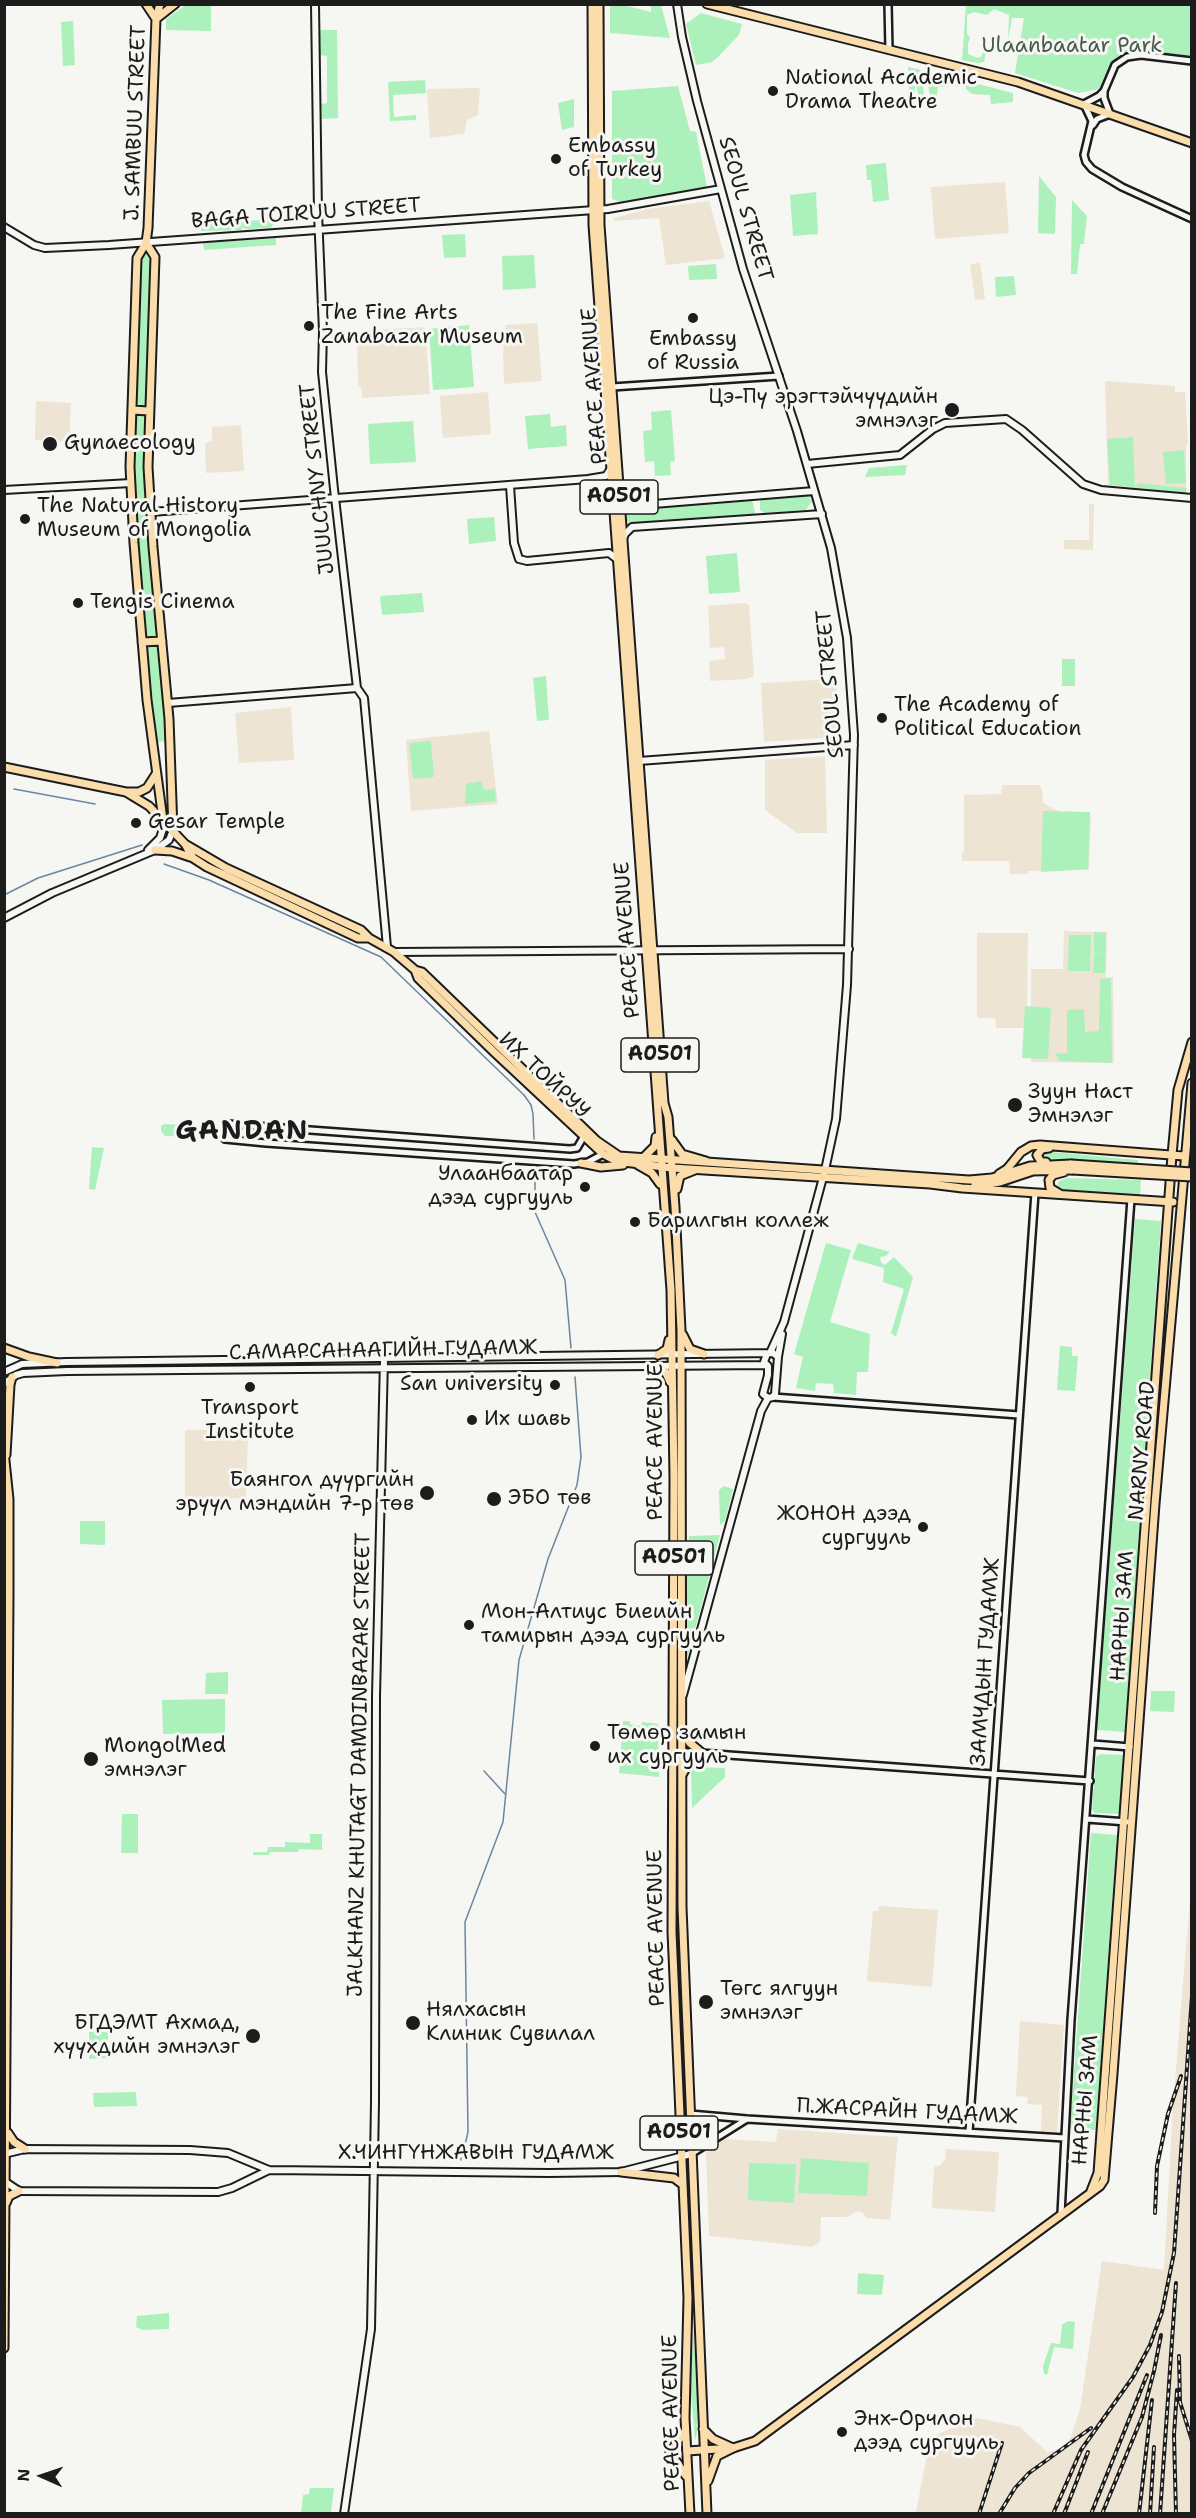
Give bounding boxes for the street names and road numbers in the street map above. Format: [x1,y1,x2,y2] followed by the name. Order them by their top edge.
[120,25,152,221] street label: J. SAMBUU STREET
[712,134,778,284] street label: SEOUL STREET
[190,193,422,235] street label: BAGA TOIRUU STREET
[577,307,613,465] street label: PEACE AVENUE
[295,382,341,576] street label: JUULCHNY STREET
[580,480,658,514] road number: A0501
[812,609,850,759] street label: SEOUL STREET
[610,861,646,1019] street label: PEACE AVENUE
[493,1027,595,1125] street label: ИХ ТОЙРУУ
[621,1038,699,1072] road number: A0501
[229,1336,537,1366] street label: С.АМАРСАНААГИЙН ГУДАМЖ
[644,1363,670,1521] street label: PEACE AVENUE
[1124,1380,1162,1522] street label: NARNY ROAD
[343,1533,377,1997] street label: JALKHANZ KHUTAGT DAMDINBAZAR STREET
[635,1541,713,1575] road number: A0501
[1106,1550,1140,1682] street label: НАРНЫ ЗАМ
[966,1557,1006,1767] street label: ЗАМЧДЫН ГУДАМЖ
[643,1849,671,2007] street label: PEACE AVENUE
[1068,2034,1104,2166] street label: НАРНЫ ЗАМ
[796,2094,1018,2130] street label: П.ЖАСРАЙН ГУДАМЖ
[640,2116,718,2150] road number: A0501
[338,2141,614,2167] street label: Х.ЧИНГҮНЖАВЫН ГУДАМЖ
[658,2334,686,2492] street label: PEACE AVENUE

